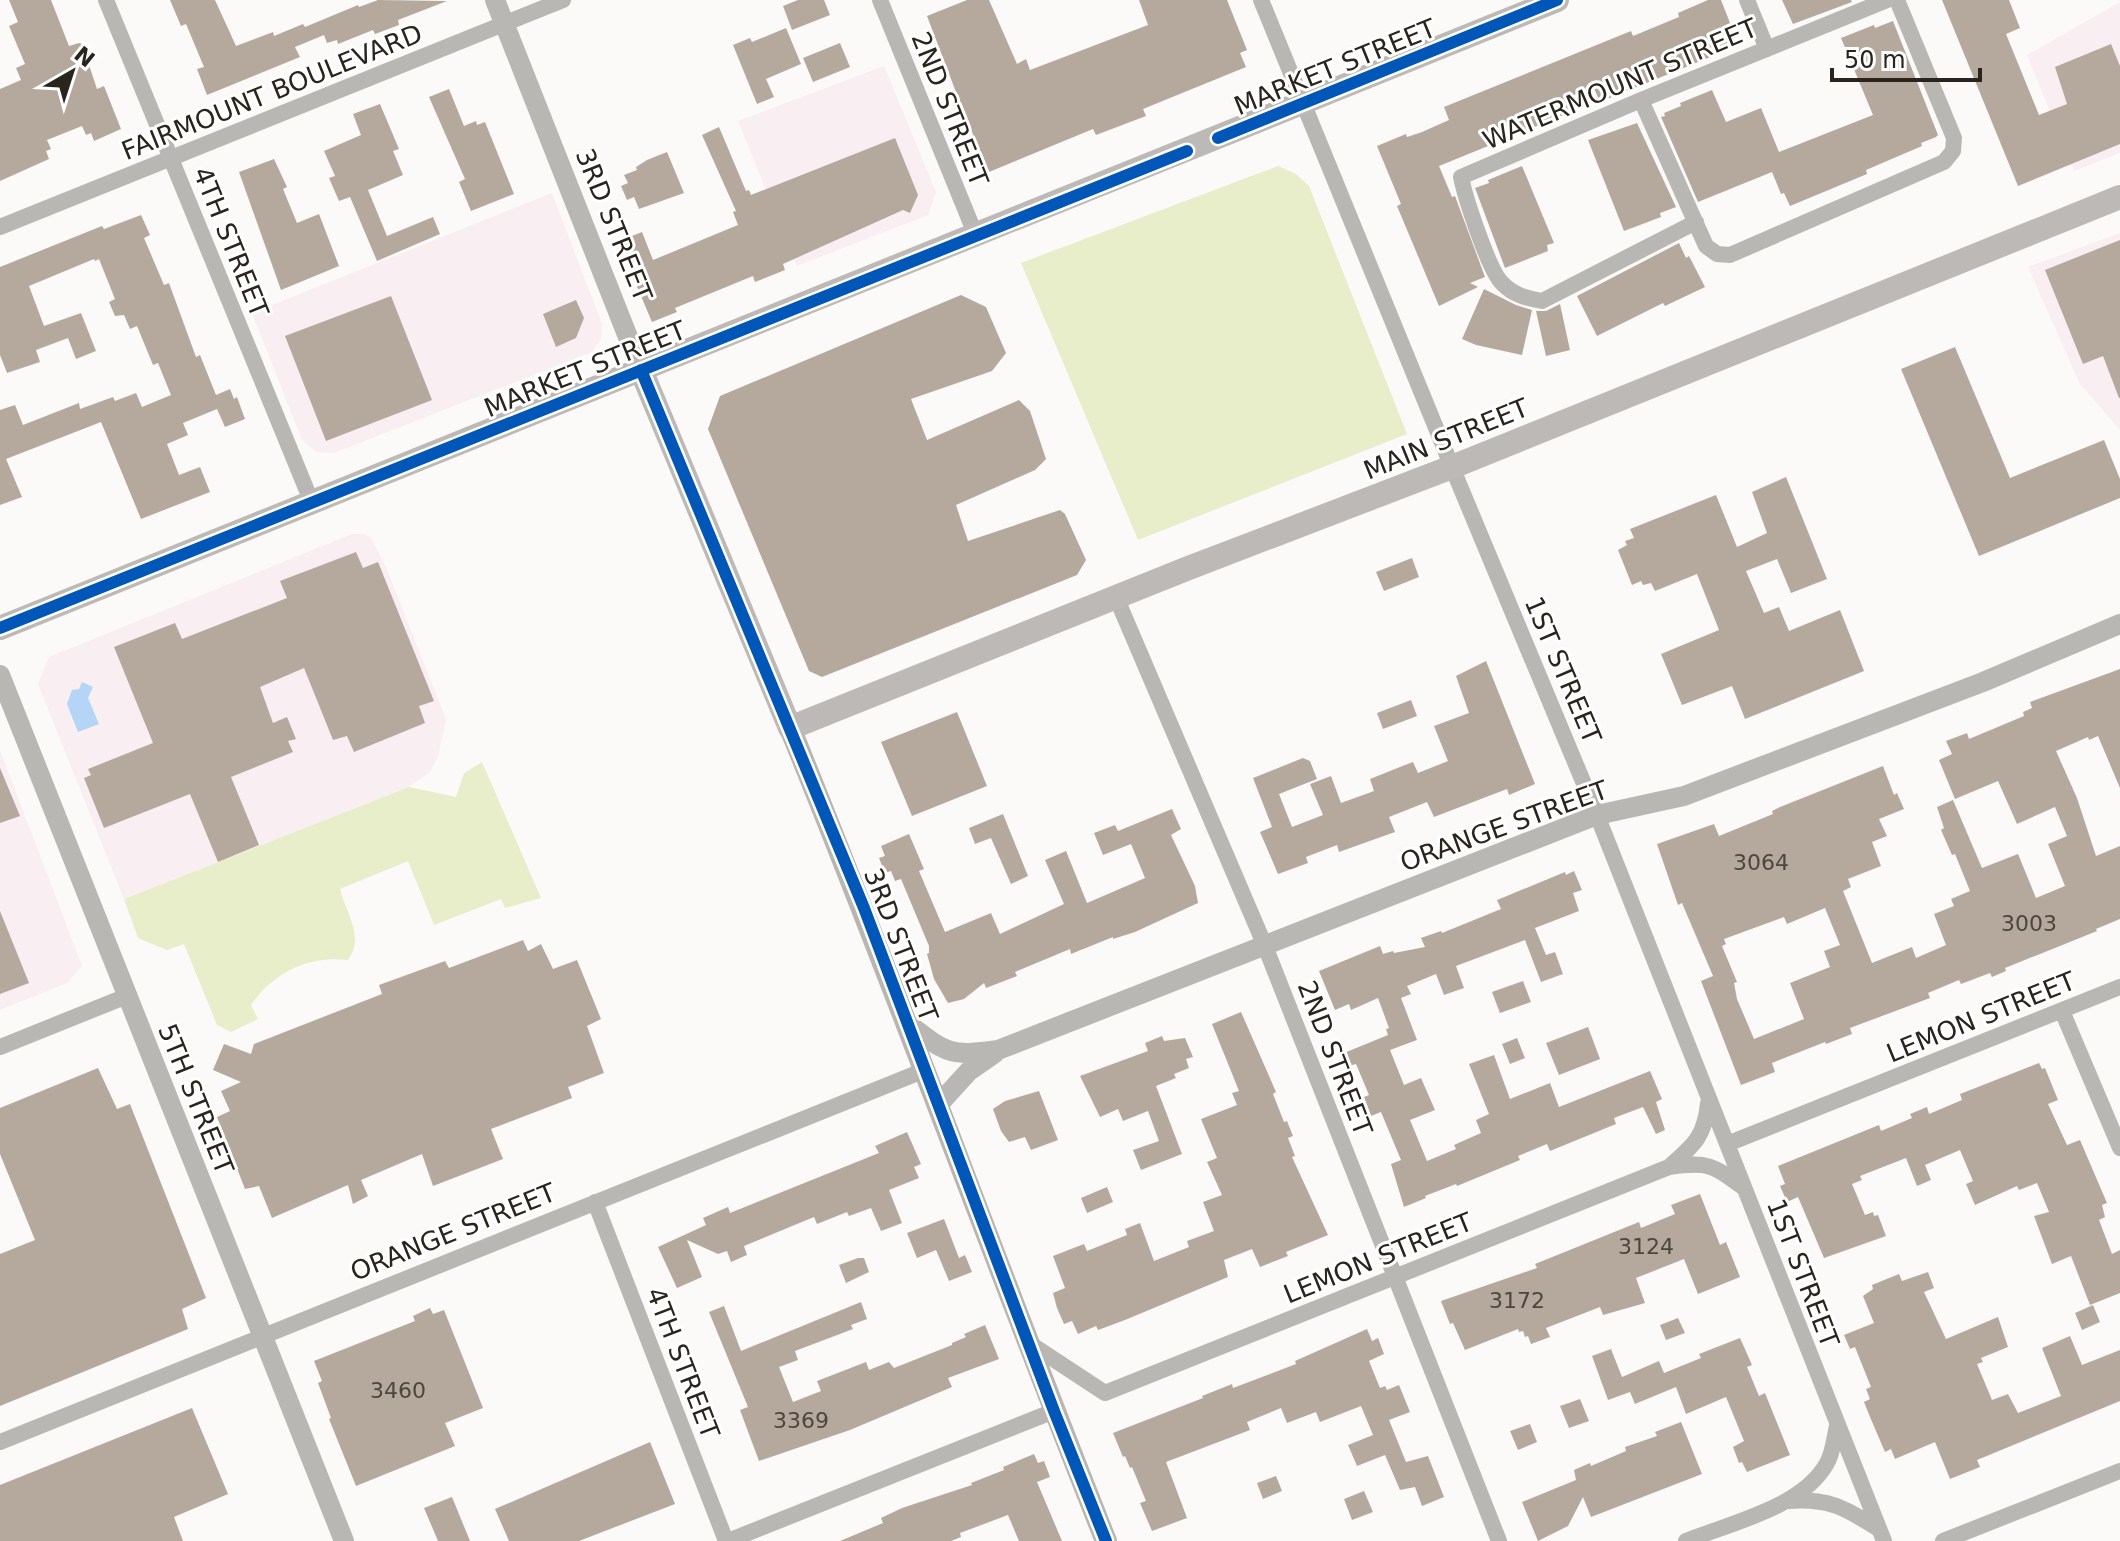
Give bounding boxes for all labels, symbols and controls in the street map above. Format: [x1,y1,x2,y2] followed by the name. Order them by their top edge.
[1478,12,1762,155] street label: WATERMOUNT STREET
[1230,13,1440,121] street label: MARKET STREET
[117,18,427,166] street label: FAIRMOUNT BOULEVARD
[905,28,995,191] street label: 2ND STREET
[32,32,112,112] north arrow
[1832,32,1980,82] scale bar
[69,41,99,72] text: N
[1844,46,1906,74] text: 50 m
[570,144,658,306] street label: 3RD STREET
[187,162,275,322] street label: 4TH STREET
[480,315,690,423] street label: MARKET STREET
[1359,392,1533,486] street label: MAIN STREET
[1519,592,1607,748] street label: 1ST STREET
[1396,774,1612,878] street label: ORANGE STREET
[1733,850,1789,875] house number: 3064
[858,864,944,1026] street label: 3RD STREET
[2001,911,2057,936] house number: 3003
[1882,965,2080,1069] street label: LEMON STREET
[1292,976,1378,1140] street label: 2ND STREET
[152,1019,240,1179] street label: 5TH STREET
[346,1177,560,1287] street label: ORANGE STREET
[1761,1195,1845,1351] street label: 1ST STREET
[1279,1206,1477,1310] street label: LEMON STREET
[1618,1234,1674,1259] house number: 3124
[640,1283,726,1443] street label: 4TH STREET
[1489,1288,1545,1313] house number: 3172
[370,1378,426,1403] house number: 3460
[773,1408,829,1433] house number: 3369

